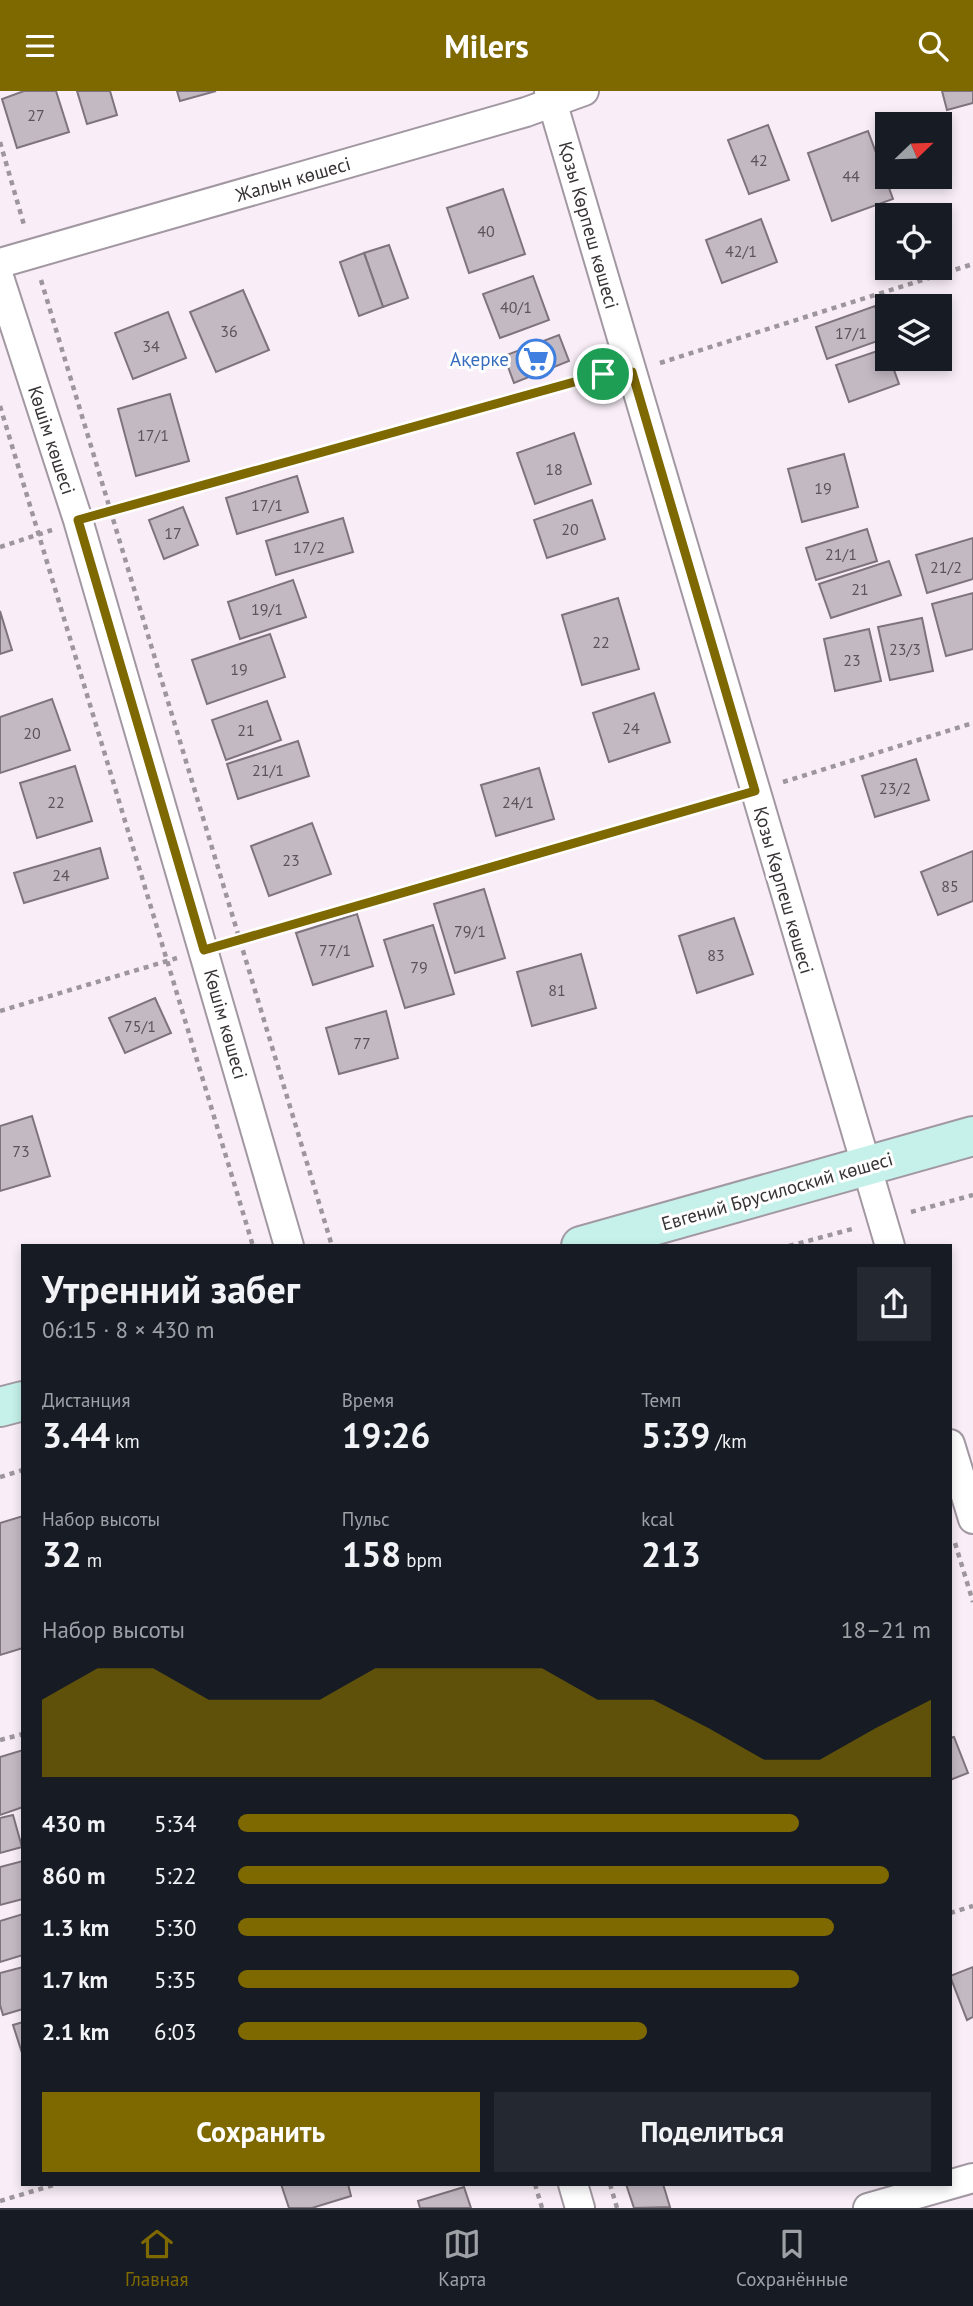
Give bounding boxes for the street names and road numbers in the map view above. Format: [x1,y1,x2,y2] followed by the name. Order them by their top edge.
[554,139,624,311] street label: Қозы Көрпеш көшесі
[232,151,353,207] street label: Жалын көшесі
[23,383,81,497] street label: Көшім көшесі
[749,804,819,976] street label: Қозы Көрпеш көшесі
[199,966,253,1082] street label: Көшім көшесі
[659,1146,895,1236] street label: Евгений Брусилоский көшесі

